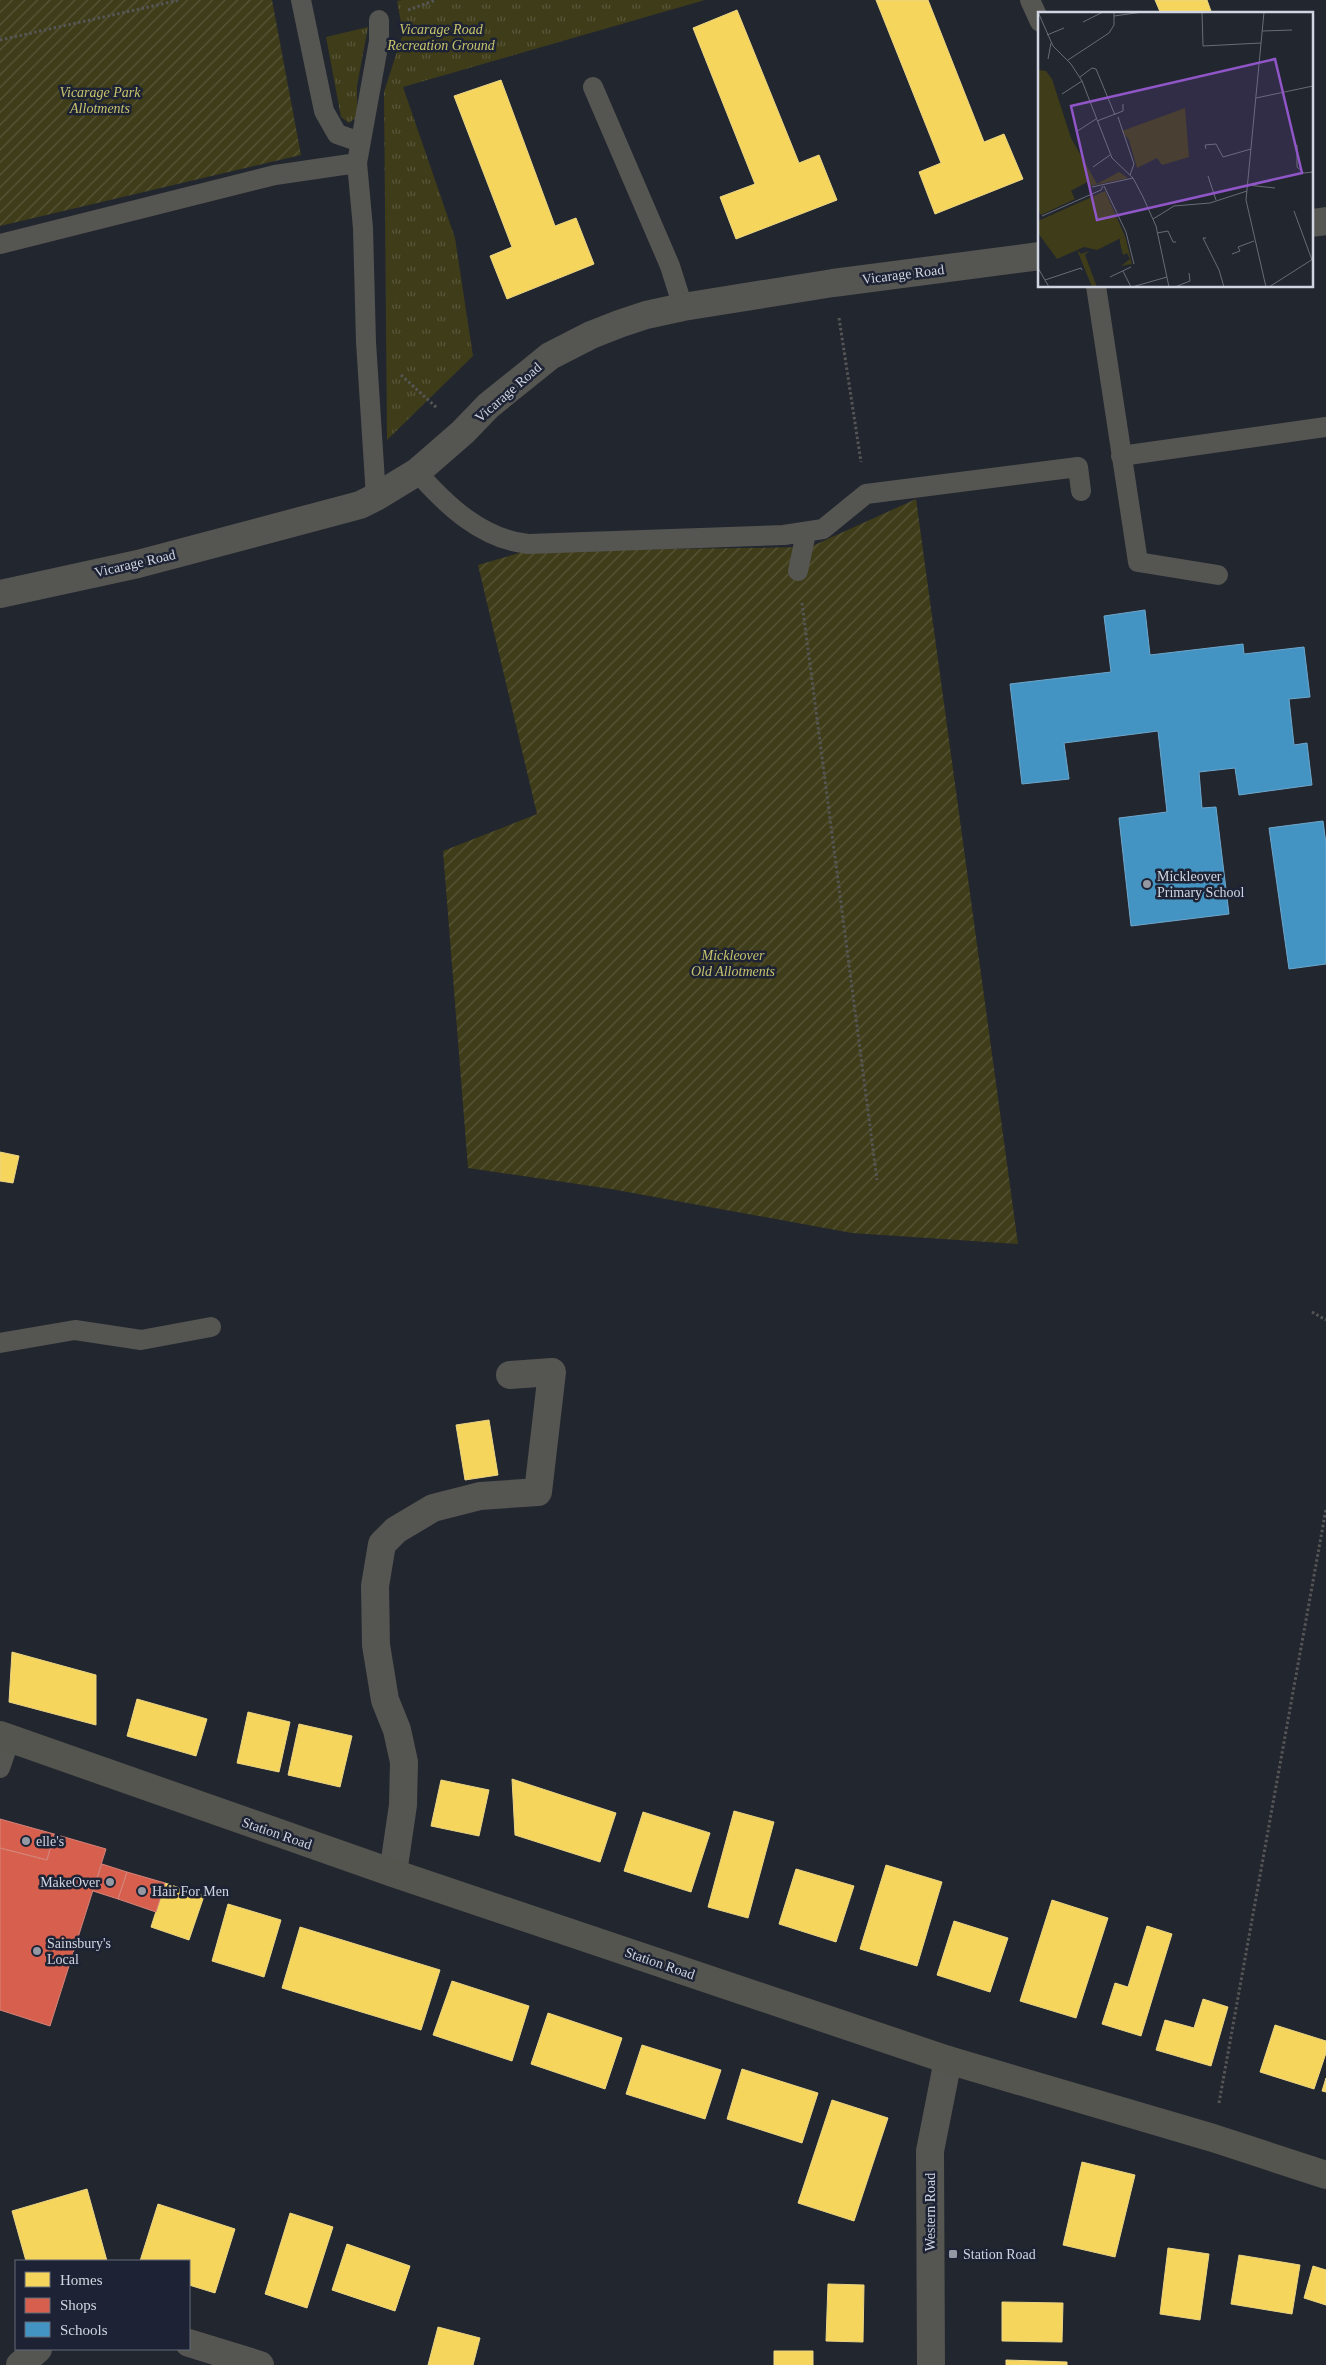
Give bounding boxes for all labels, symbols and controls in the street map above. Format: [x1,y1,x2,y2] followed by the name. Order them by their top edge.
[1038,12,1314,288] inset map
[386,22,496,53] park label: Vicarage Road Recreation Ground
[60,85,141,116] park label: Vicarage Park Allotments
[861,262,945,287] street label: Vicarage Road
[472,360,544,425] street label: Vicarage Road
[93,547,177,580] street label: Vicarage Road
[1157,869,1245,900] place label: Mickleover Primary School
[1141,878,1153,890] marker: Mickleover Primary School
[691,948,776,979] park label: Mickleover Old Allotments
[240,1815,314,1852] street label: Station Road
[36,1834,64,1849] place label: elle's
[20,1835,32,1847] marker: elle's
[40,1875,100,1890] place label: MakeOver
[104,1876,116,1888] marker: MakeOver
[152,1884,229,1899] place label: Hair For Men
[136,1885,148,1897] marker: Hair For Men
[47,1936,111,1967] place label: Sainsbury's Local
[31,1945,43,1957] marker: Sainsbury's Local
[623,1945,697,1982] street label: Station Road
[923,2173,938,2251] street label: Western Road
[963,2247,1036,2262] place label: Station Road
[947,2248,959,2260] marker: Station Road
[15,2260,190,2350] legend
[60,2272,103,2288] text: Homes
[60,2297,97,2313] text: Shops
[60,2322,108,2338] text: Schools

